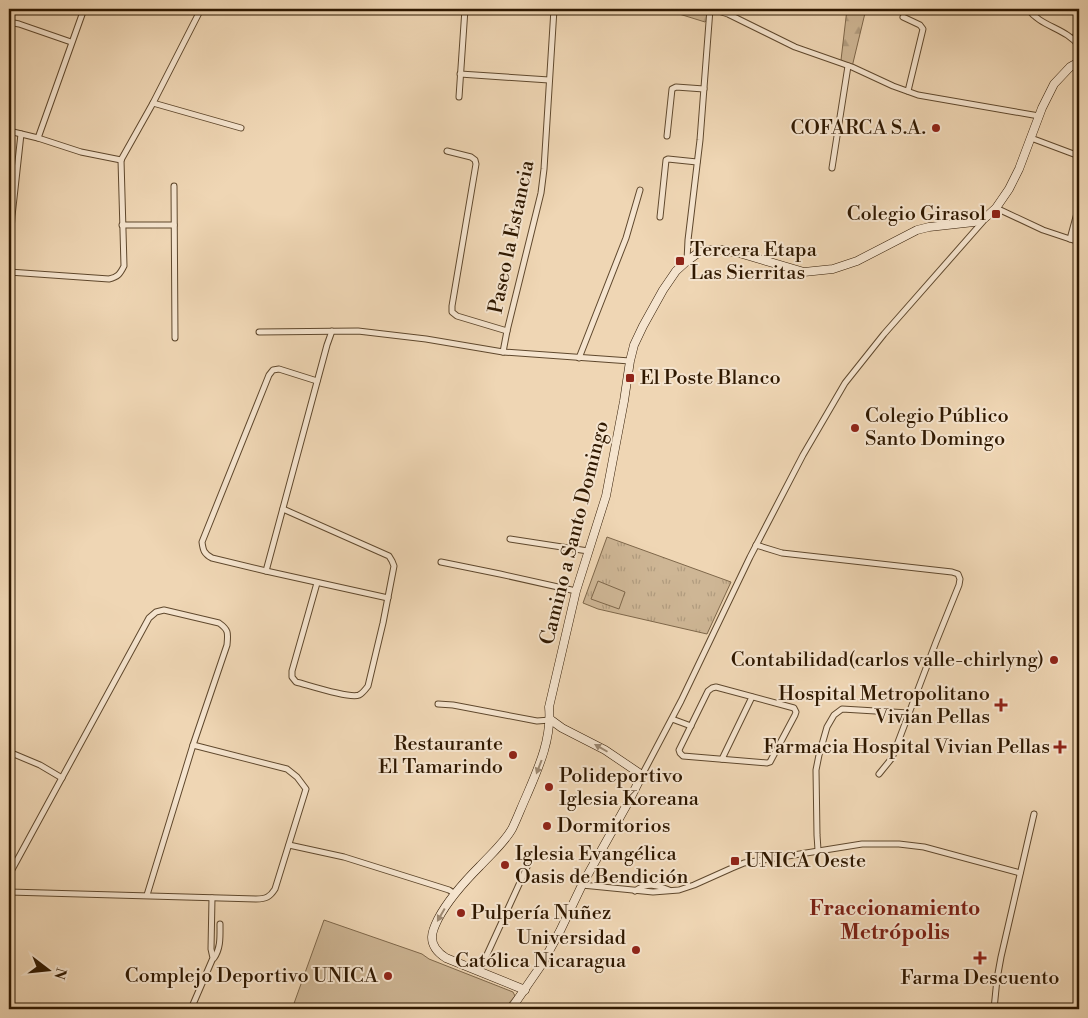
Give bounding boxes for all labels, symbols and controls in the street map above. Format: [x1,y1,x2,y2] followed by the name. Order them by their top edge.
[791,116,926,141] place label: COFARCA S.A.
[930,122,942,134] marker: COFARCA S.A.
[484,157,541,316] street label: Paseo la Estancia
[847,202,986,227] place label: Colegio Girasol
[990,208,1002,220] marker: Colegio Girasol
[690,238,818,286] place label: Tercera Etapa Las Sierritas
[674,255,686,267] marker: Tercera Etapa Las Sierritas
[640,366,781,391] place label: El Poste Blanco
[624,372,636,384] marker: El Poste Blanco
[865,404,1009,452] place label: Colegio Público Santo Domingo
[535,419,615,647] street label: Camino a Santo Domingo
[849,422,861,434] marker: Colegio Público Santo Domingo
[731,648,1044,673] place label: Contabilidad(carlos valle-chirlyng)
[1048,654,1060,666] marker: Contabilidad(carlos valle-chirlyng)
[778,682,990,730] place label: Hospital Metropolitano Vivian Pellas
[994,698,1008,712] marker: Hospital Metropolitano Vivian Pellas
[378,732,503,780] place label: Restaurante El Tamarindo
[763,735,1050,760] place label: Farmacia Hospital Vivian Pellas
[1054,741,1066,753] marker: Farmacia Hospital Vivian Pellas
[595,744,608,753] one-way arrow
[507,749,519,761] marker: Restaurante El Tamarindo
[534,760,542,774] one-way arrow
[559,764,700,812] place label: Polideportivo Iglesia Koreana
[543,781,555,793] marker: Polideportivo Iglesia Koreana
[557,814,670,839] place label: Dormitorios
[541,820,553,832] marker: Dormitorios
[515,842,689,890] place label: Iglesia Evangélica Oasis de Bendición
[745,849,866,874] place label: UNICA Oeste
[729,855,741,867] marker: UNICA Oeste
[499,859,511,871] marker: Iglesia Evangélica Oasis de Bendición
[810,896,980,946] district label: Fraccionamiento Metrópolis
[471,901,611,926] place label: Pulpería Nuñez
[455,907,467,919] marker: Pulpería Nuñez
[436,909,445,922] one-way arrow
[455,926,627,974] place label: Universidad Católica Nicaragua
[630,944,642,956] marker: Universidad Católica Nicaragua
[22,946,72,996] north arrow
[974,952,986,964] marker: Farma Descuento
[125,964,379,989] place label: Complejo Deportivo UNICA
[49,966,70,981] text: N
[901,966,1059,991] place label: Farma Descuento
[382,970,394,982] marker: Complejo Deportivo UNICA

